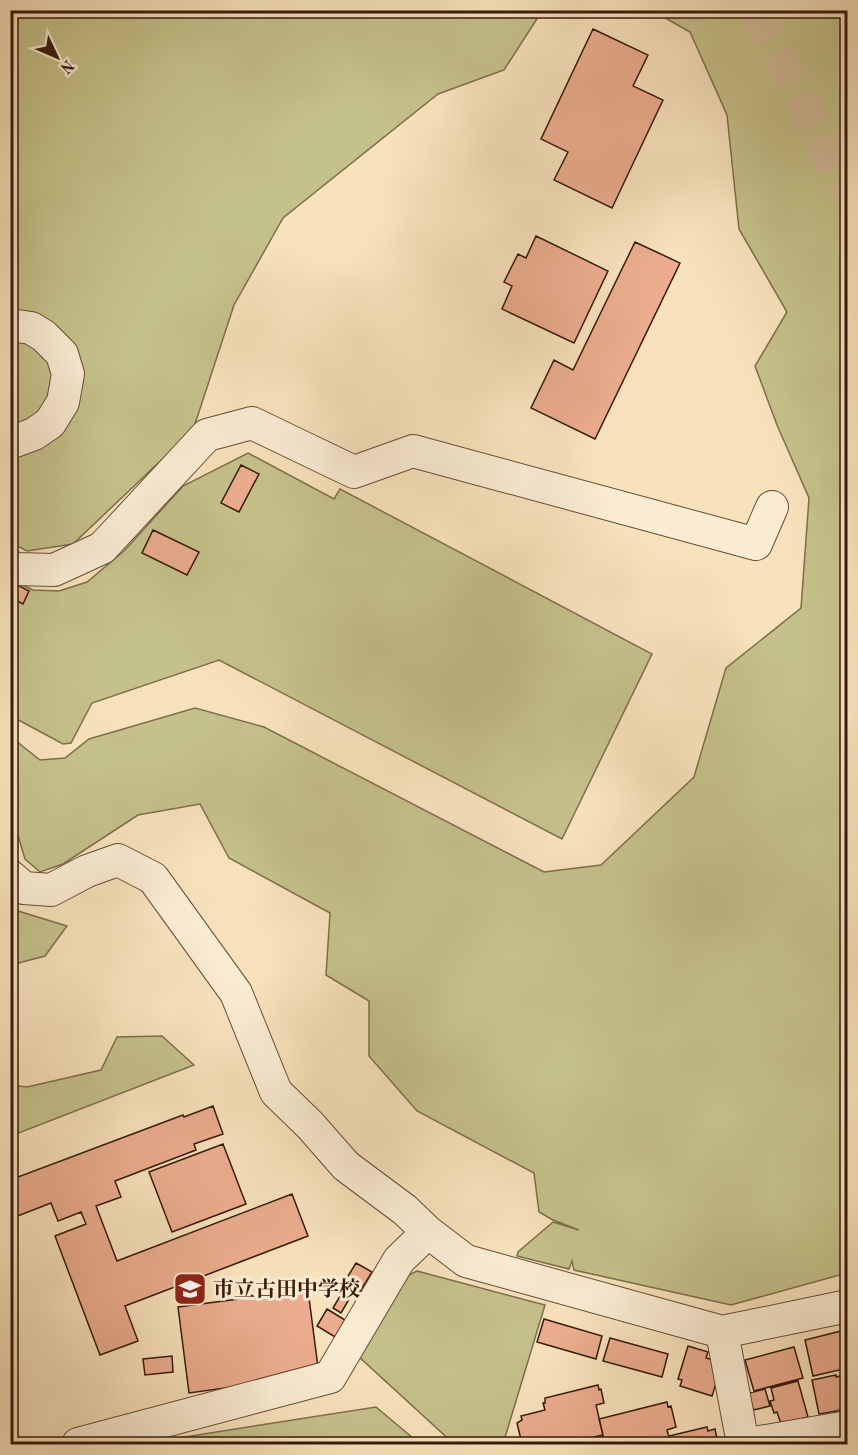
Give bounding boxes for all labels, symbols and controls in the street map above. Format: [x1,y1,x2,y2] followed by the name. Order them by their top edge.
[27,27,87,87] north arrow
[56,56,76,77] text: N
[172,1271,208,1307] school or university icon: 市立古田中学校
[213,1278,360,1301] place label: 市立古田中学校

